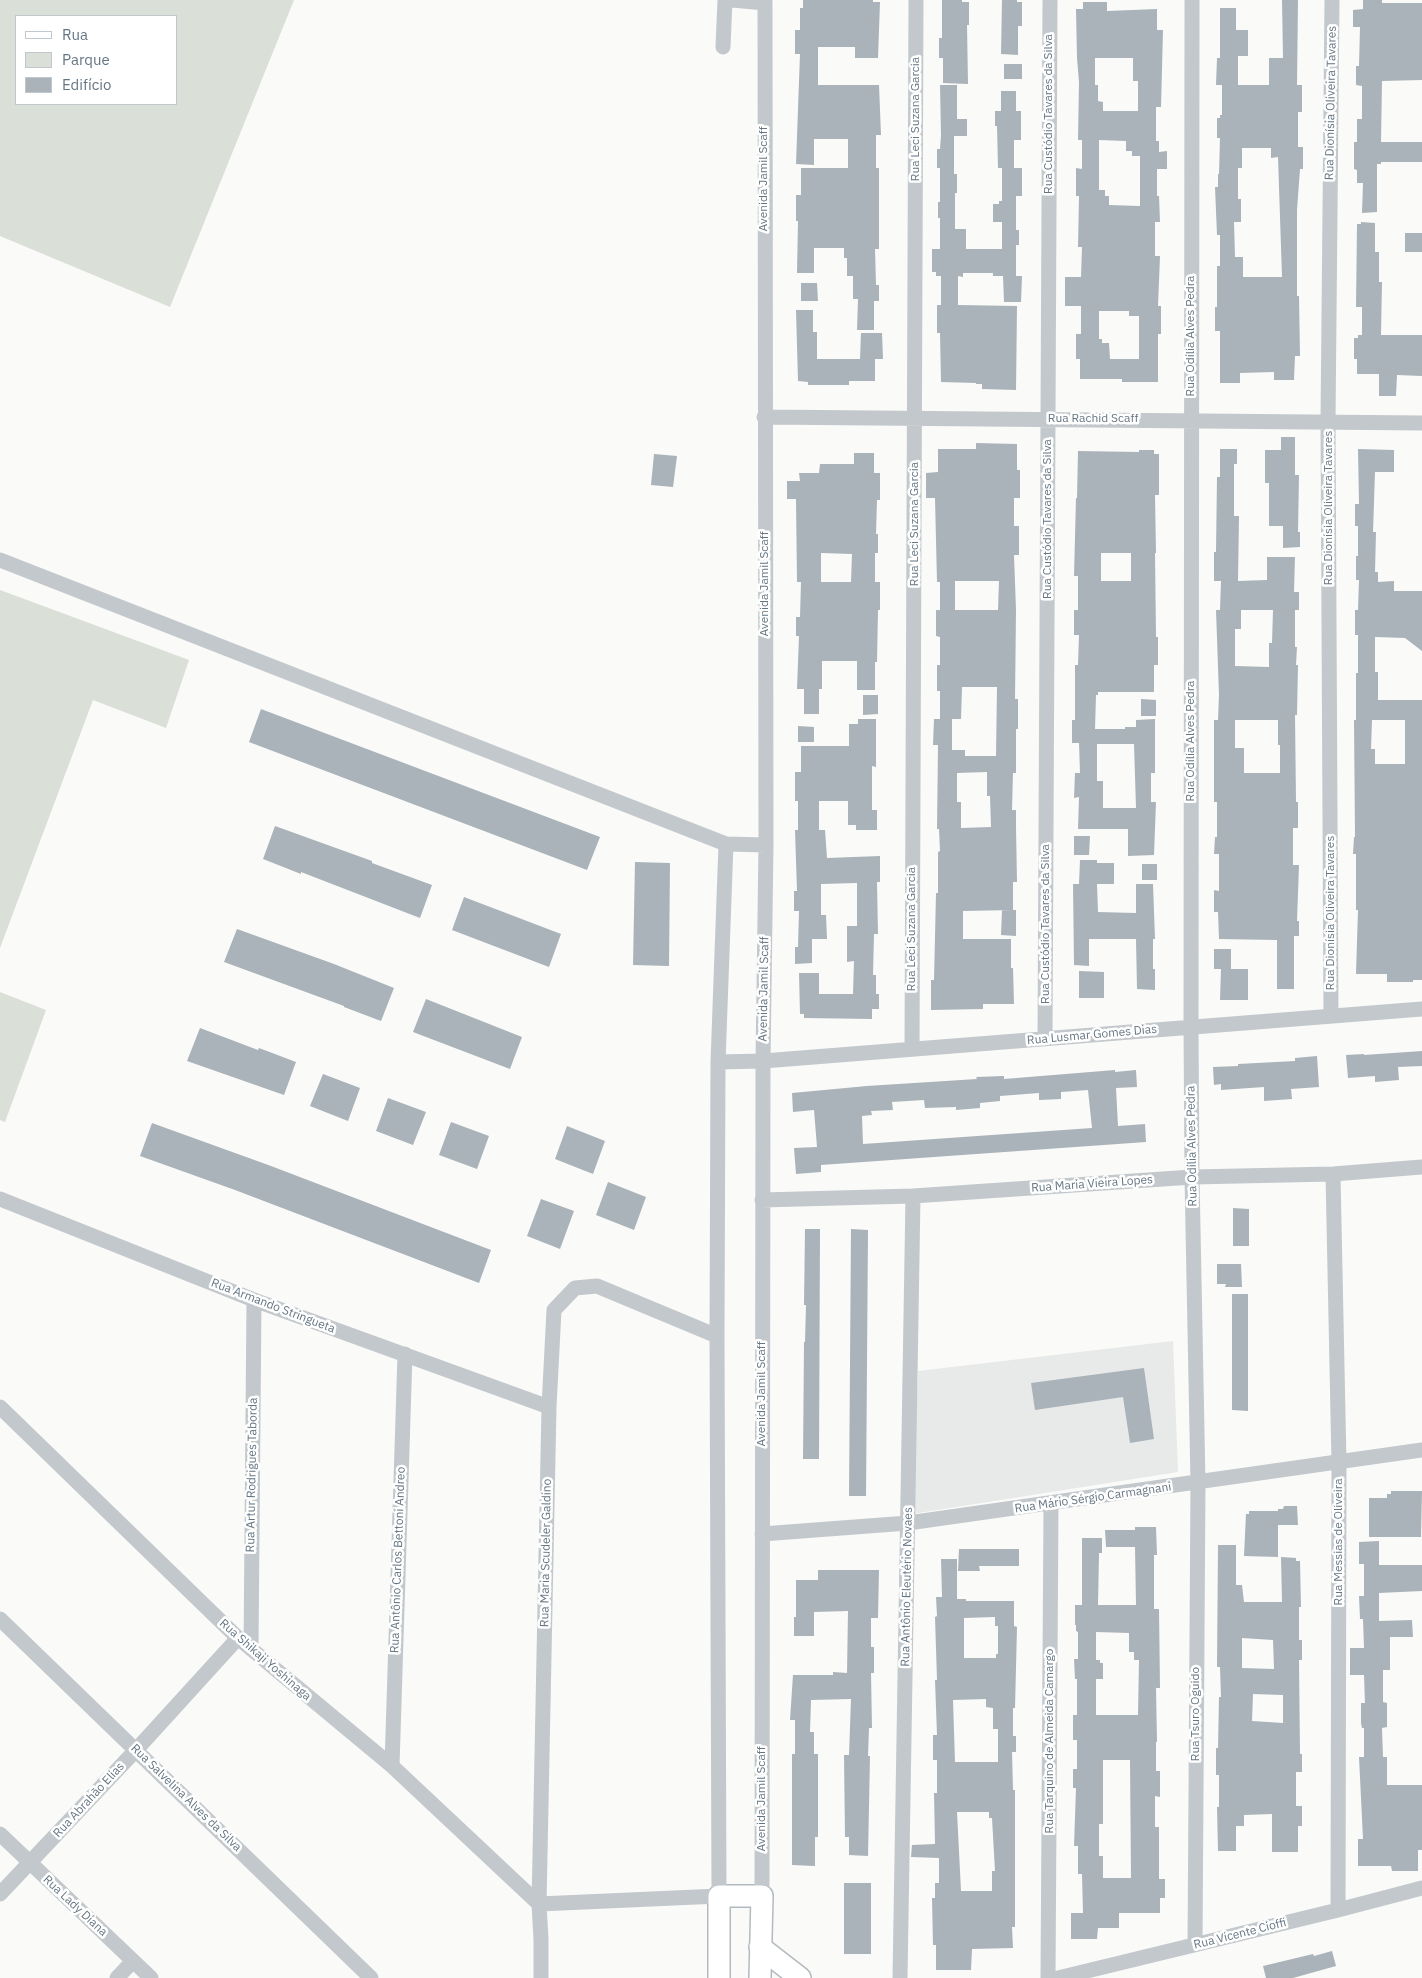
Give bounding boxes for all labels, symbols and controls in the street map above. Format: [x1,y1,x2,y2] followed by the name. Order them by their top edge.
[15,15,178,105] legend
[62,25,88,44] text: Rua
[1322,26,1340,180] street label: Rua Dionísia Oliveira Tavares
[1042,34,1056,194] street label: Rua Custódio Tavares da Silva
[62,50,110,69] text: Parque
[909,57,923,181] street label: Rua Leci Suzana Garcia
[62,75,111,94] text: Edifício
[757,126,771,232] street label: Avenida Jamil Scaff
[1184,276,1198,396] street label: Rua Odília Alves Pedra
[1048,412,1138,426] street label: Rua Rachid Scaff
[1322,431,1336,585] street label: Rua Dionísia Oliveira Tavares
[1041,439,1055,599] street label: Rua Custódio Tavares da Silva
[908,462,922,586] street label: Rua Leci Suzana Garcia
[758,531,772,637] street label: Avenida Jamil Scaff
[1184,681,1198,801] street label: Rua Odília Alves Pedra
[1324,836,1338,990] street label: Rua Dionísia Oliveira Tavares
[1039,844,1053,1004] street label: Rua Custódio Tavares da Silva
[905,867,919,991] street label: Rua Leci Suzana Garcia
[756,936,772,1042] street label: Avenida Jamil Scaff
[1026,1022,1158,1048] street label: Rua Lusmar Gomes Dias
[1184,1085,1200,1207] street label: Rua Odília Alves Pedra
[1031,1173,1153,1195] street label: Rua Maria Vieira Lopes
[209,1276,337,1336] street label: Rua Armando Stringueta
[755,1341,769,1447] street label: Avenida Jamil Scaff
[243,1397,261,1553] street label: Rua Artur Rodrigues Taborda
[388,1467,408,1653] street label: Rua Antônio Carlos Bettoni Andreo
[1332,1478,1346,1606] street label: Rua Messias de Oliveira
[538,1479,554,1627] street label: Rua Maria Scudeler Galdino
[1014,1480,1172,1516] street label: Rua Mário Sérgio Carmagnani
[898,1507,916,1667] street label: Rua Antônio Eleutério Novaes
[216,1616,314,1704] street label: Rua Shikaji Yoshinaga
[1043,1648,1057,1834] street label: Rua Tarquino de Almeida Camargo
[1189,1667,1203,1761] street label: Rua Tsuro Oguido
[128,1741,244,1855] street label: Rua Salvelina Alves da Silva
[755,1746,769,1852] street label: Avenida Jamil Scaff
[51,1759,127,1841] street label: Rua Abrahão Elias
[40,1873,110,1939] street label: Rua Lady Diana
[1192,1916,1288,1952] street label: Rua Vicente Cioffi

